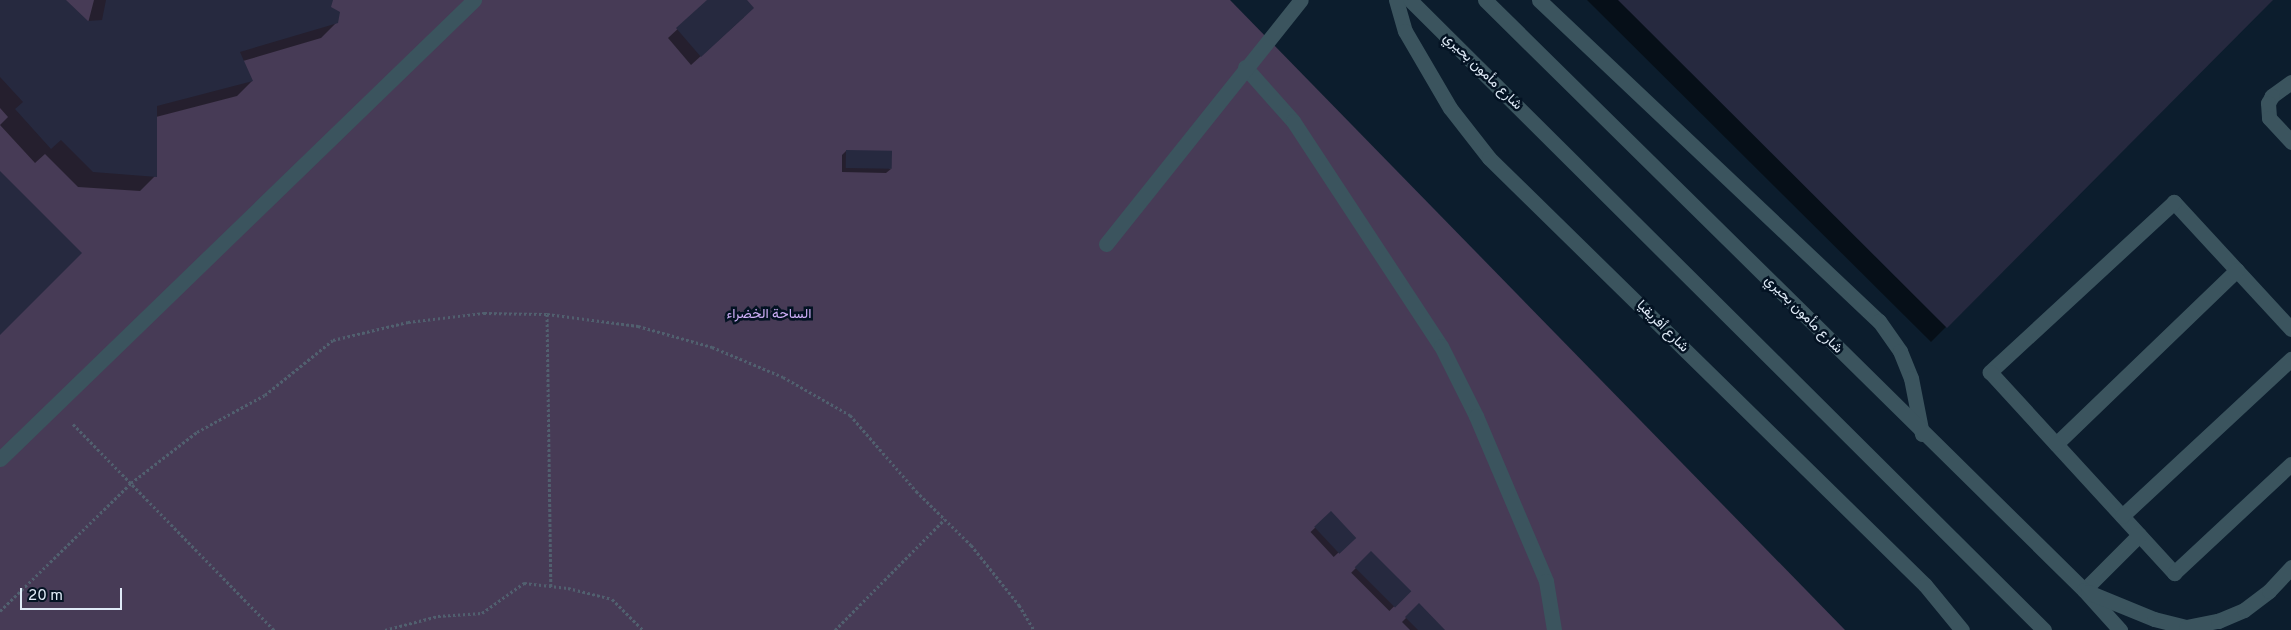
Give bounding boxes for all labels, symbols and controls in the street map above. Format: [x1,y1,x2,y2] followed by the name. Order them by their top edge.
[1439,30,1525,114] street label: شارع مأمون بحيري
[1760,272,1846,358] street label: شارع مأمون بحيري
[1633,298,1691,356] street label: شارع أفريقيا
[727,307,811,323] park label: الساحة الخضراء
[22,578,125,610] scale bar
[28,587,63,606] text: 20 m

